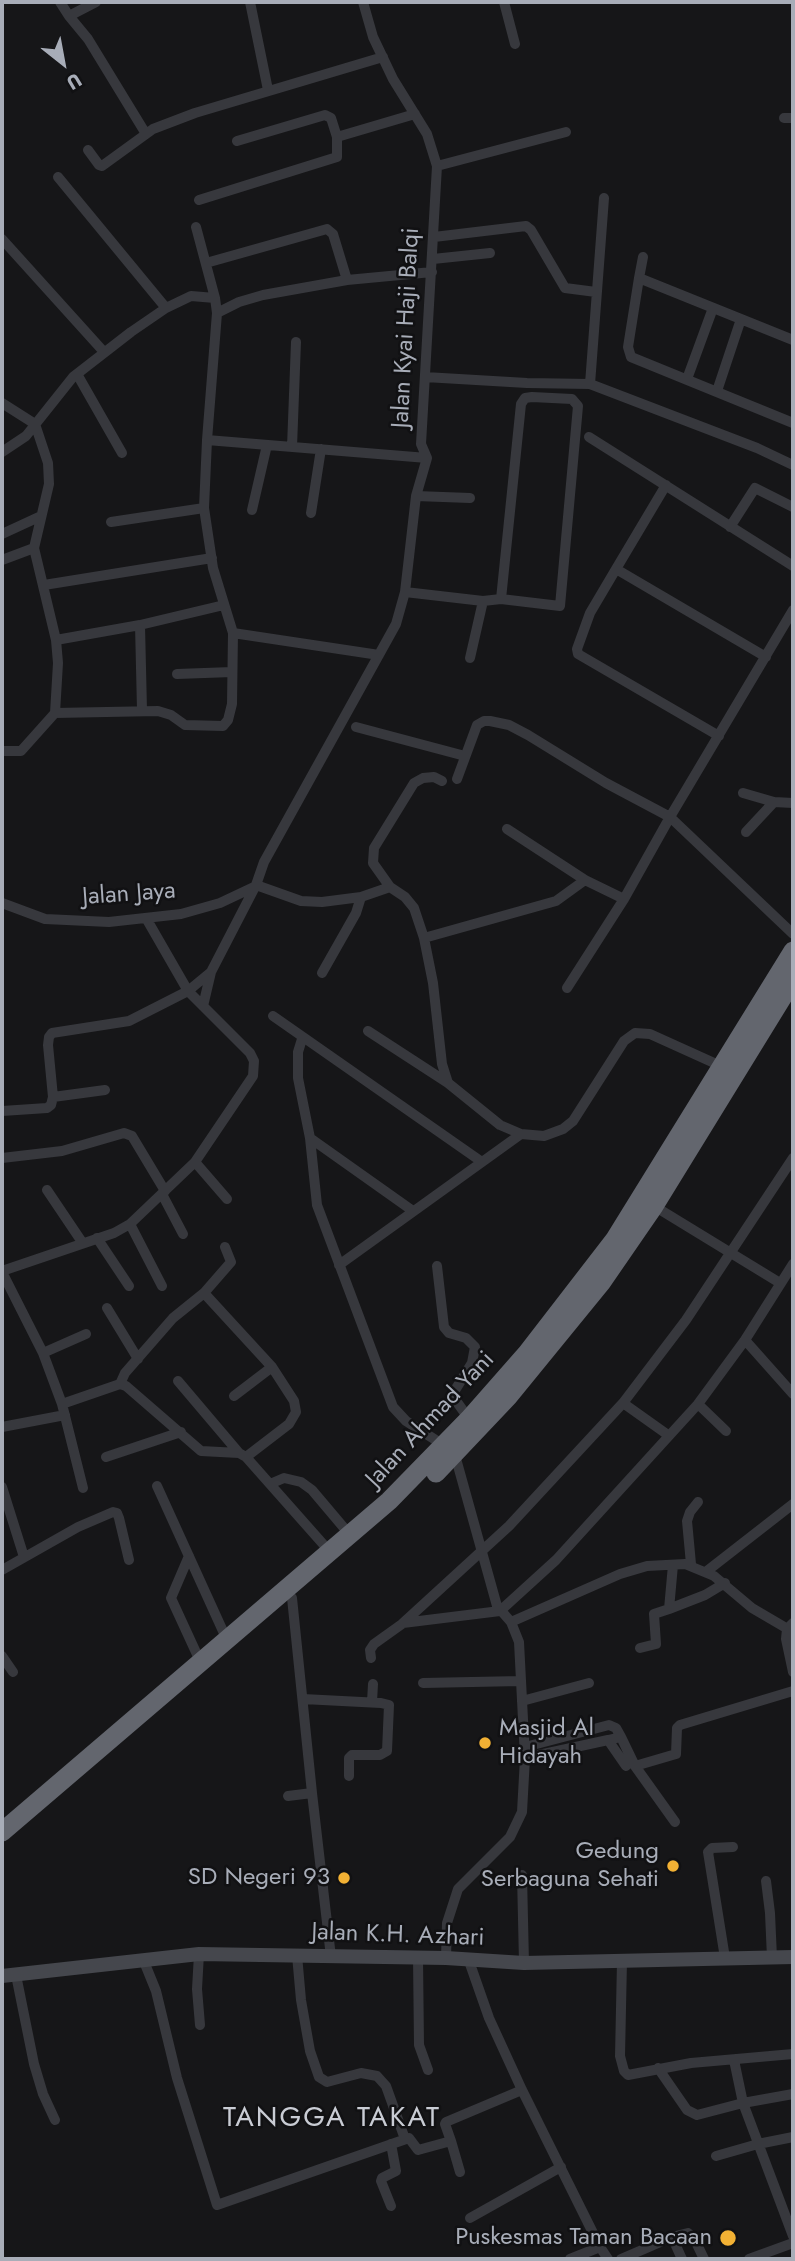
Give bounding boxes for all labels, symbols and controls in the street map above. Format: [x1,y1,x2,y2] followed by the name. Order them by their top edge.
[28,28,98,98] north arrow
[61,66,87,96] text: U
[387,227,427,429] street label: Jalan Kyai Haji Balqi
[81,877,177,913] street label: Jalan Jaya
[361,1346,501,1494] street label: Jalan Ahmad Yani
[499,1715,594,1771] place label: Masjid Al Hidayah
[477,1735,493,1751] marker: Masjid Al Hidayah
[481,1838,659,1894] place label: Gedung Serbaguna Sehati
[665,1858,681,1874] marker: Gedung Serbaguna Sehati
[188,1864,330,1892] place label: SD Negeri 93
[336,1870,352,1886] marker: SD Negeri 93
[311,1919,485,1953] street label: Jalan K.H. Azhari
[225,2102,439,2136] district label: TANGGA TAKAT
[455,2224,712,2252] place label: Puskesmas Taman Bacaan
[718,2228,738,2248] marker: Puskesmas Taman Bacaan

